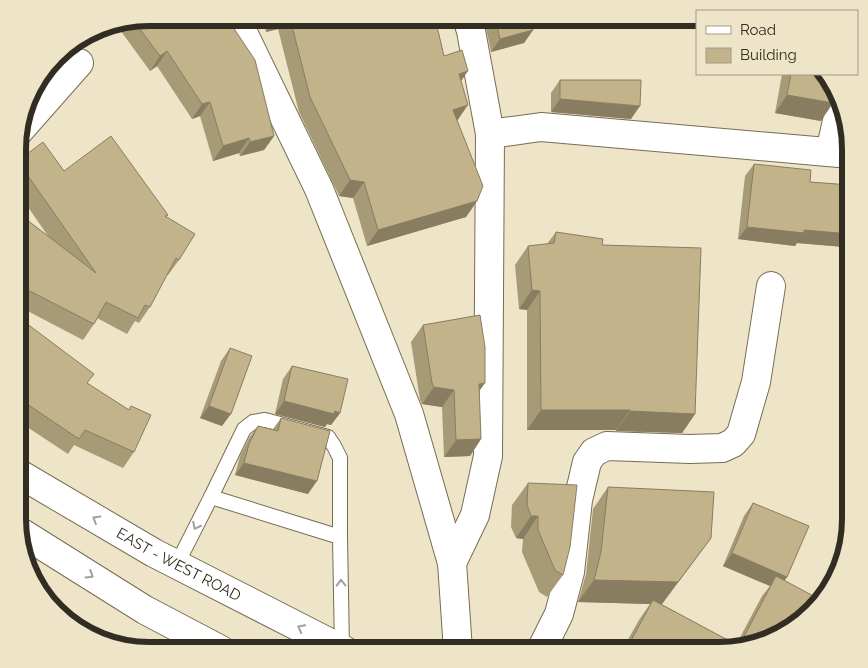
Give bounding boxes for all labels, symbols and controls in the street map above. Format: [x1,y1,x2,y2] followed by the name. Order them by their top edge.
[696,10,858,75] legend
[740,21,776,39] text: Road
[740,46,797,64] text: Building
[92,515,101,525] one-way arrow
[192,521,202,530] one-way arrow
[113,524,244,605] street label: EAST - WEST ROAD
[84,569,93,578] one-way arrow
[336,578,346,586] one-way arrow
[297,624,306,634] one-way arrow

